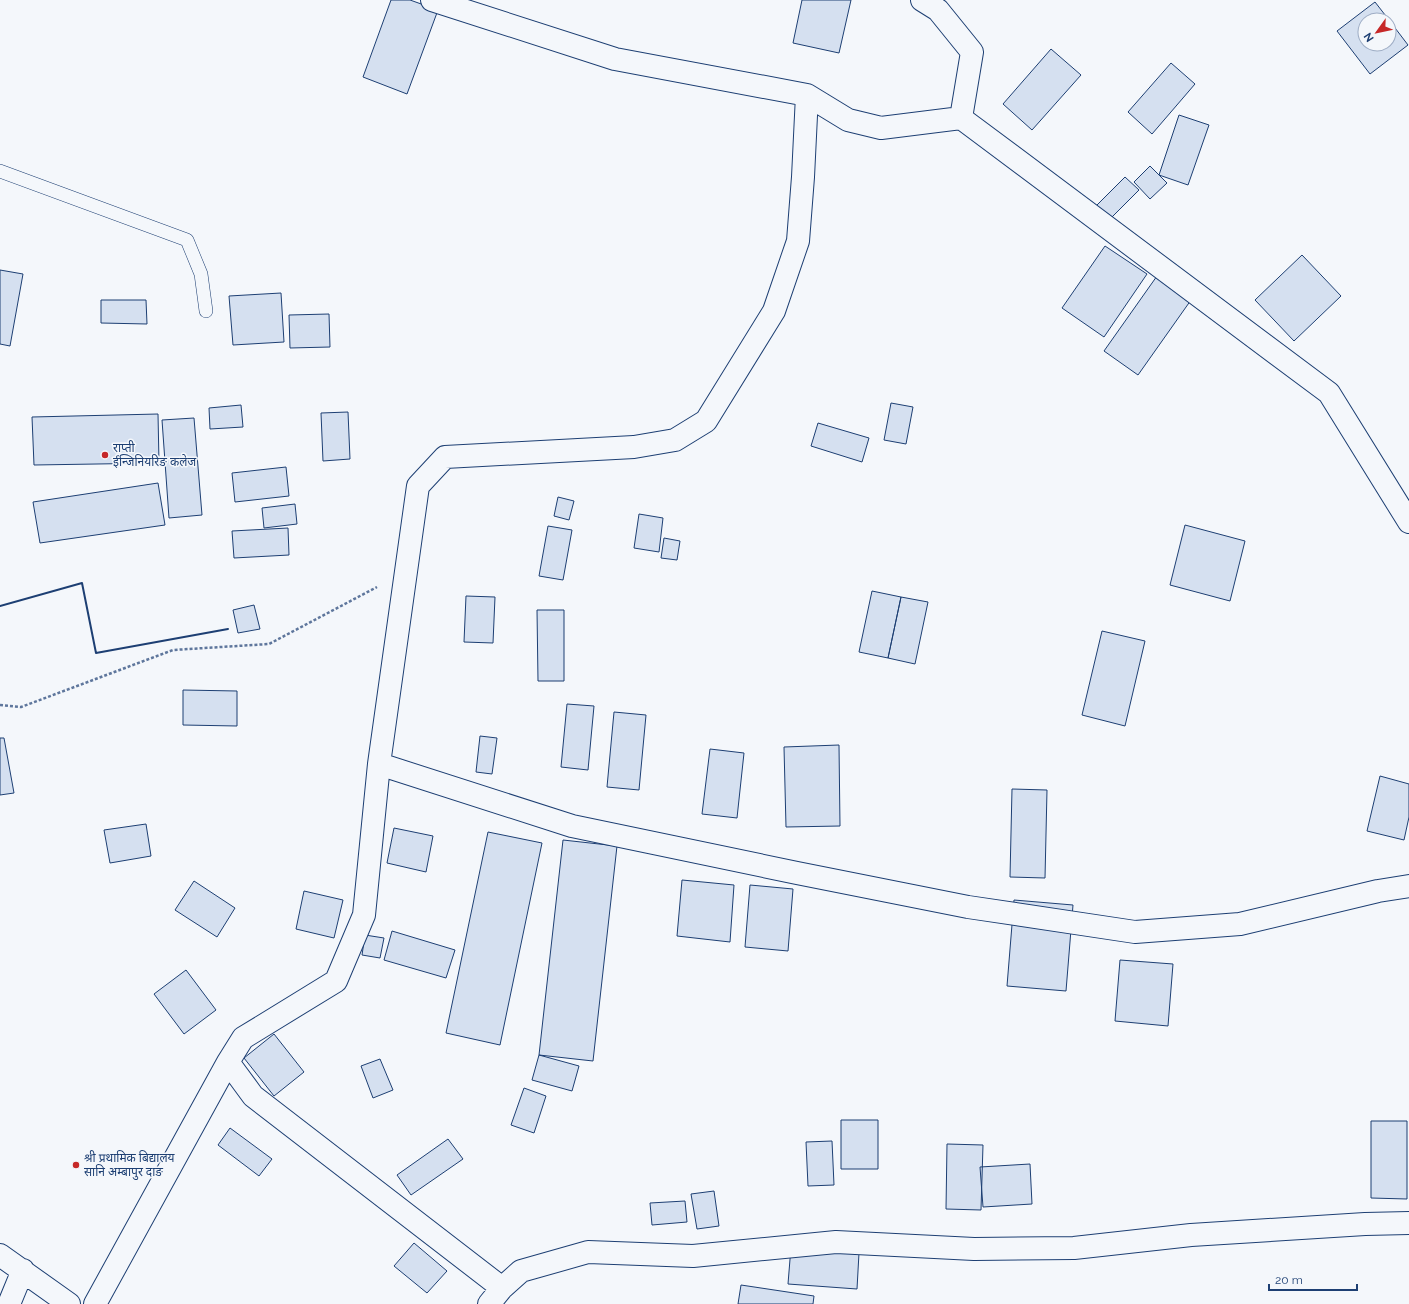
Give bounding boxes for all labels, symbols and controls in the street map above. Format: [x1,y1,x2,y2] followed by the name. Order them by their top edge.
[1357,12,1397,52] north arrow
[1361,30,1377,44] text: N
[113,440,197,469] place label: राप्ती ईन्जिनियरिङ कलेज
[100,450,110,460] marker: राप्ती ईन्जिनियरिङ कलेज
[84,1150,176,1180] place label: श्री प्रथामिक बिद्यालय सानि अम्बापुर दाङ
[71,1160,81,1170] marker: श्री प्रथामिक बिद्यालय सानि अम्बापुर दाङ
[1269,1266,1357,1292] scale bar
[1275,1273,1303,1287] text: 20 m

